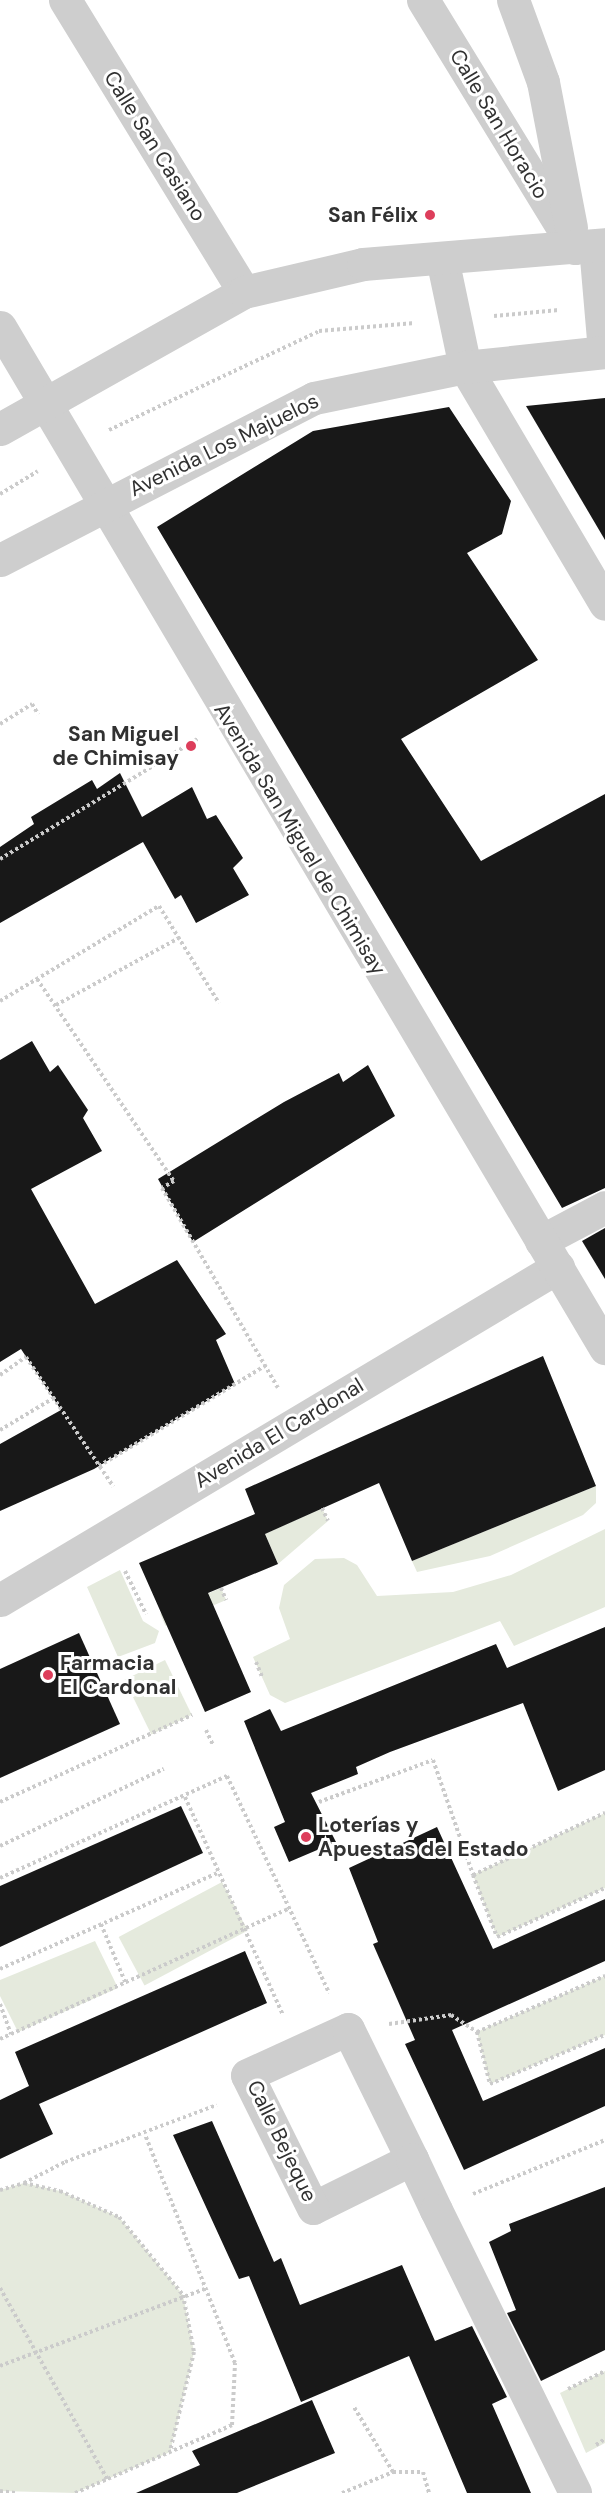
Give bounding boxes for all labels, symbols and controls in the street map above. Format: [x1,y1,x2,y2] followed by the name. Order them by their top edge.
[444,45,554,203] street label: Calle San Horacio
[99,66,211,226] street label: Calle San Casiano
[328,202,418,228] place label: San Félix
[423,208,437,222] marker: San Félix
[125,388,323,502] street label: Avenida Los Majuelos
[209,699,391,979] street label: Avenida San Miguel de Chimisay
[52,721,179,771] place label: San Miguel de Chimisay
[184,739,198,753] marker: San Miguel de Chimisay
[190,1373,368,1493] street label: Avenida El Cardonal
[60,1650,176,1700] place label: Farmacia El Cardonal
[41,1668,55,1682] marker: Farmacia El Cardonal
[318,1812,529,1862] place label: Loterías y Apuestas del Estado
[299,1830,313,1844] marker: Loterías y Apuestas del Estado
[242,2076,322,2206] street label: Calle Bejeque

